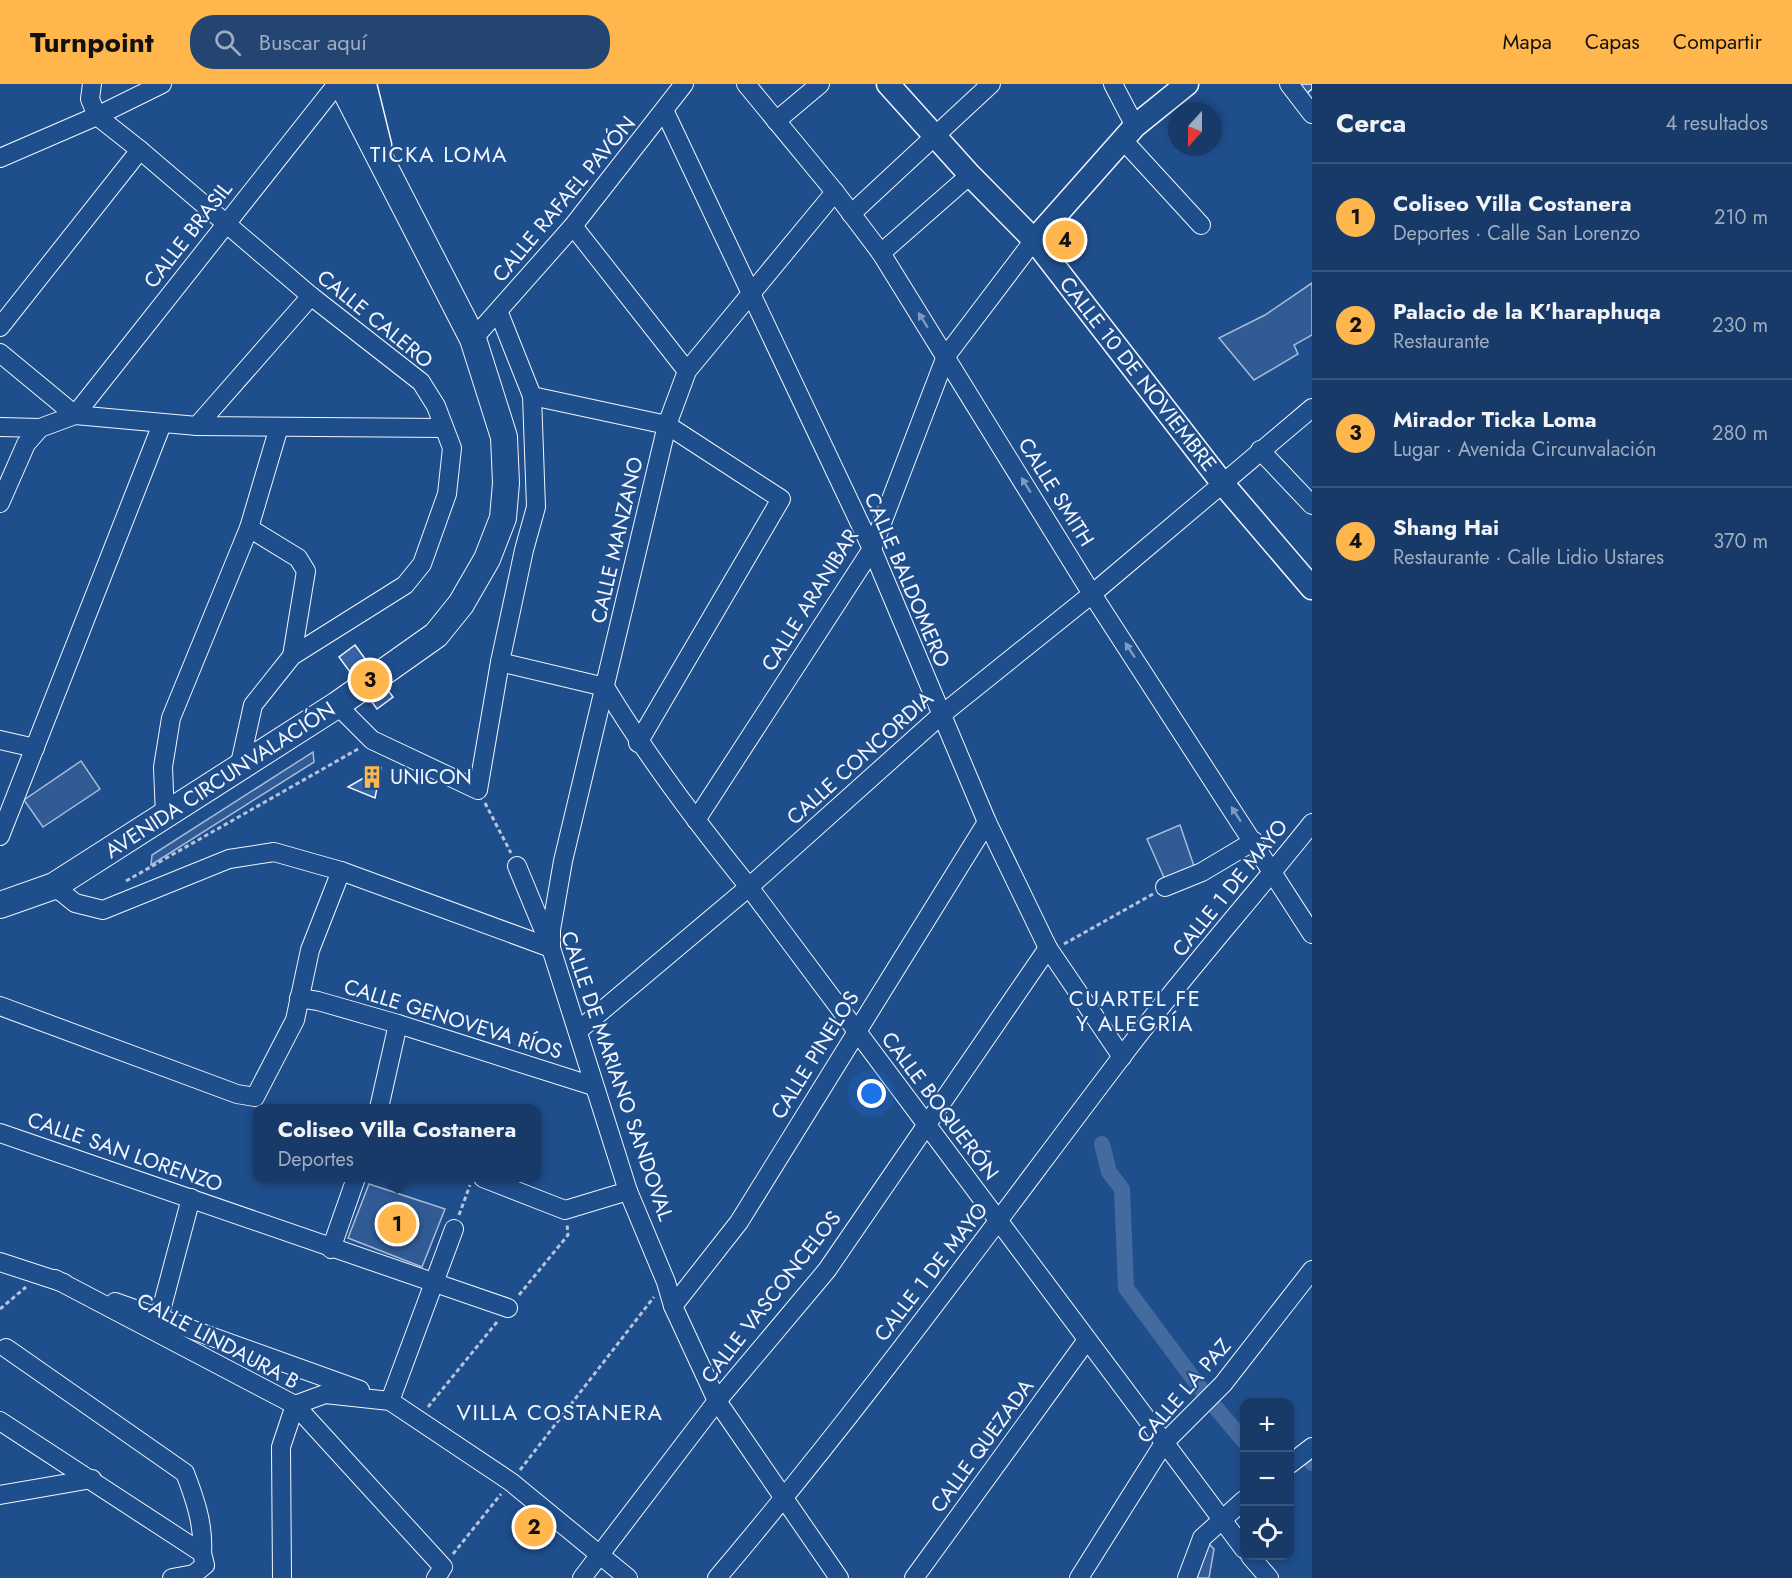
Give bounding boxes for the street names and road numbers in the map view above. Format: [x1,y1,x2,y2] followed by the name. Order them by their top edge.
[485,109,643,289] street label: CALLE RAFAEL PAVÓN
[137,175,240,295] street label: CALLE BRASIL
[310,263,440,375] street label: CALLE CALERO
[1052,270,1224,478] street label: CALLE 10 DE NOVIEMBRE
[1011,432,1101,552] street label: CALLE SMITH
[583,454,651,626] street label: CALLE MANZANO
[857,488,957,672] street label: CALLE BALDOMERO
[754,523,866,677] street label: CALLE ARANIBAR
[780,684,940,832] street label: CALLE CONCORDIA
[99,694,341,866] street label: AVENIDA CIRCUNVALACIÓN
[1165,813,1295,963] street label: CALLE 1 DE MAYO
[553,927,681,1225] street label: CALLE DE MARIANO SANDOVAL
[340,971,566,1067] street label: CALLE GENOVEVA RÍOS
[764,985,866,1125] street label: CALLE PINELOS
[874,1026,1006,1186] street label: CALLE BOQUERÓN
[23,1105,227,1199] street label: CALLE SAN LORENZO
[867,1196,995,1348] street label: CALLE 1 DE MAYO
[694,1204,848,1390] street label: CALLE VASCONCELOS
[132,1286,304,1396] street label: CALLE LINDAURA B
[1130,1332,1238,1450] street label: CALLE LA PAZ
[923,1373,1041,1519] street label: CALLE QUEZADA

